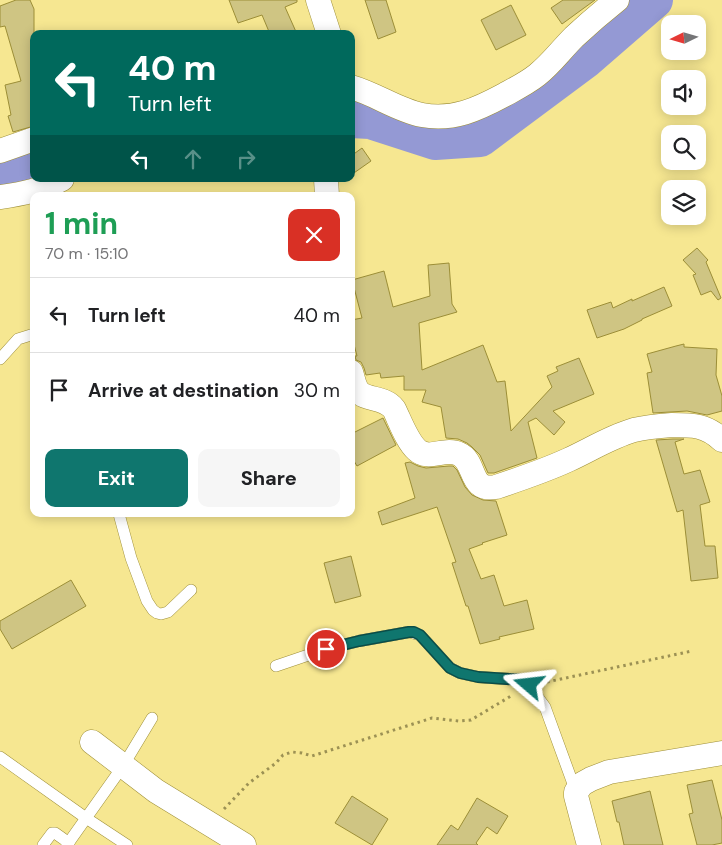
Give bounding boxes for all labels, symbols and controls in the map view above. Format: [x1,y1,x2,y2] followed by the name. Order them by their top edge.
[661,15,706,60] north arrow
[661,15,706,225] map controls
[128,45,217,91] text: 40 m
[45,50,110,115] icon: left
[661,70,706,115] button: sound
[128,89,212,118] text: Turn left
[661,125,706,170] button: search
[126,145,154,173] icon: left
[179,145,207,173] icon: ahead
[232,145,260,173] icon: right
[661,180,706,225] button: layers
[45,204,118,243] text: 1 min
[288,209,340,261] button: close
[45,243,128,264] text: 70 m · 15:10
[45,301,73,329] icon: left
[88,303,166,328] text: Turn left
[293,303,340,328] text: 40 m
[45,376,73,404] icon: arrive
[88,378,279,403] text: Arrive at destination
[294,378,340,403] text: 30 m
[45,449,188,507] button: Exit
[198,449,340,507] button: Share
[305,628,347,670] pin
[312,635,340,663] icon: arrive
[502,658,554,710] position arrow

